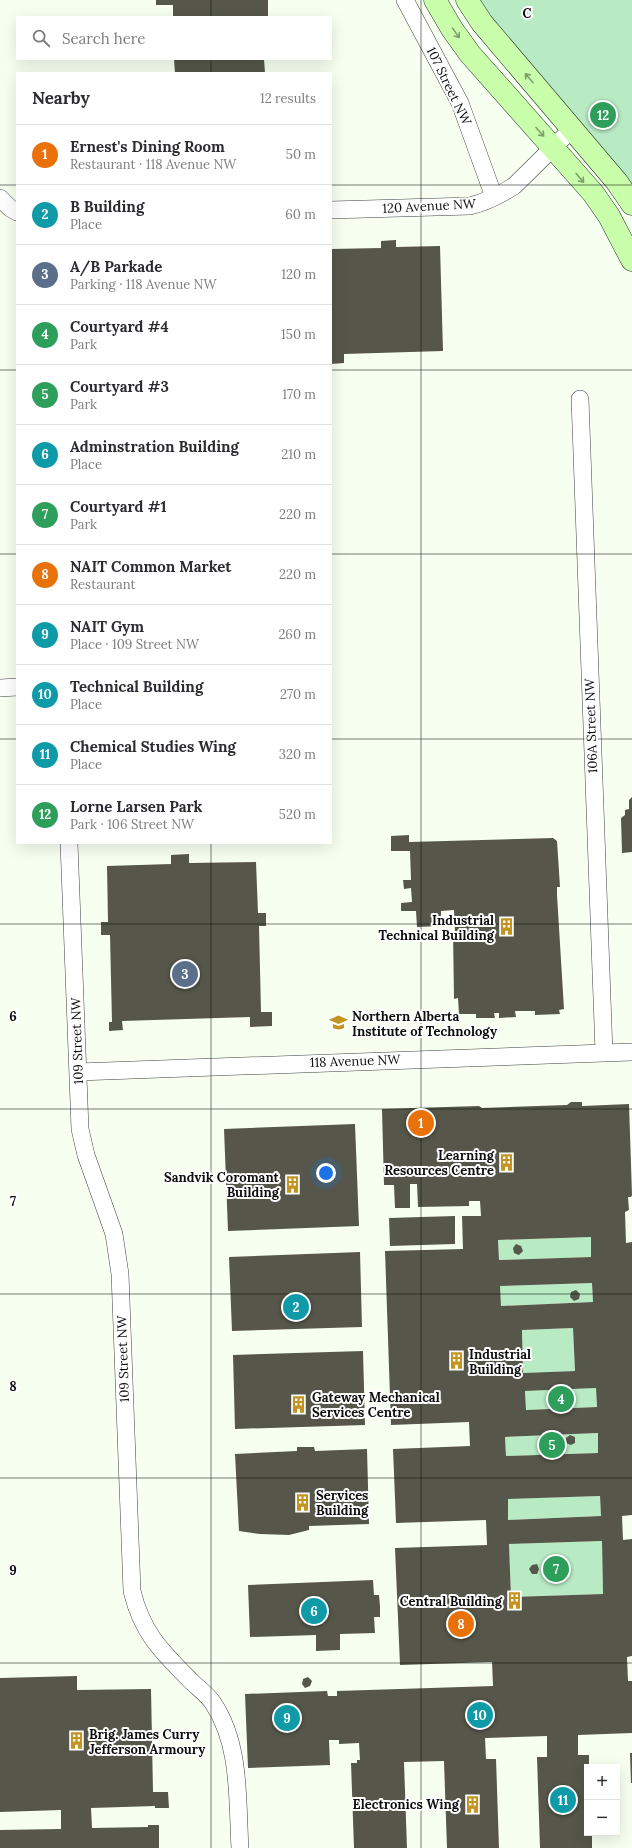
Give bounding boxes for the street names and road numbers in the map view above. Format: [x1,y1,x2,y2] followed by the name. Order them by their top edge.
[423,44,476,129] street label: 107 Street NW
[382,195,477,217] street label: 120 Avenue NW
[581,677,601,774] street label: 106A Street NW
[67,996,87,1085] street label: 109 Street NW
[309,1051,402,1071] street label: 118 Avenue NW
[113,1314,133,1403] street label: 109 Street NW

